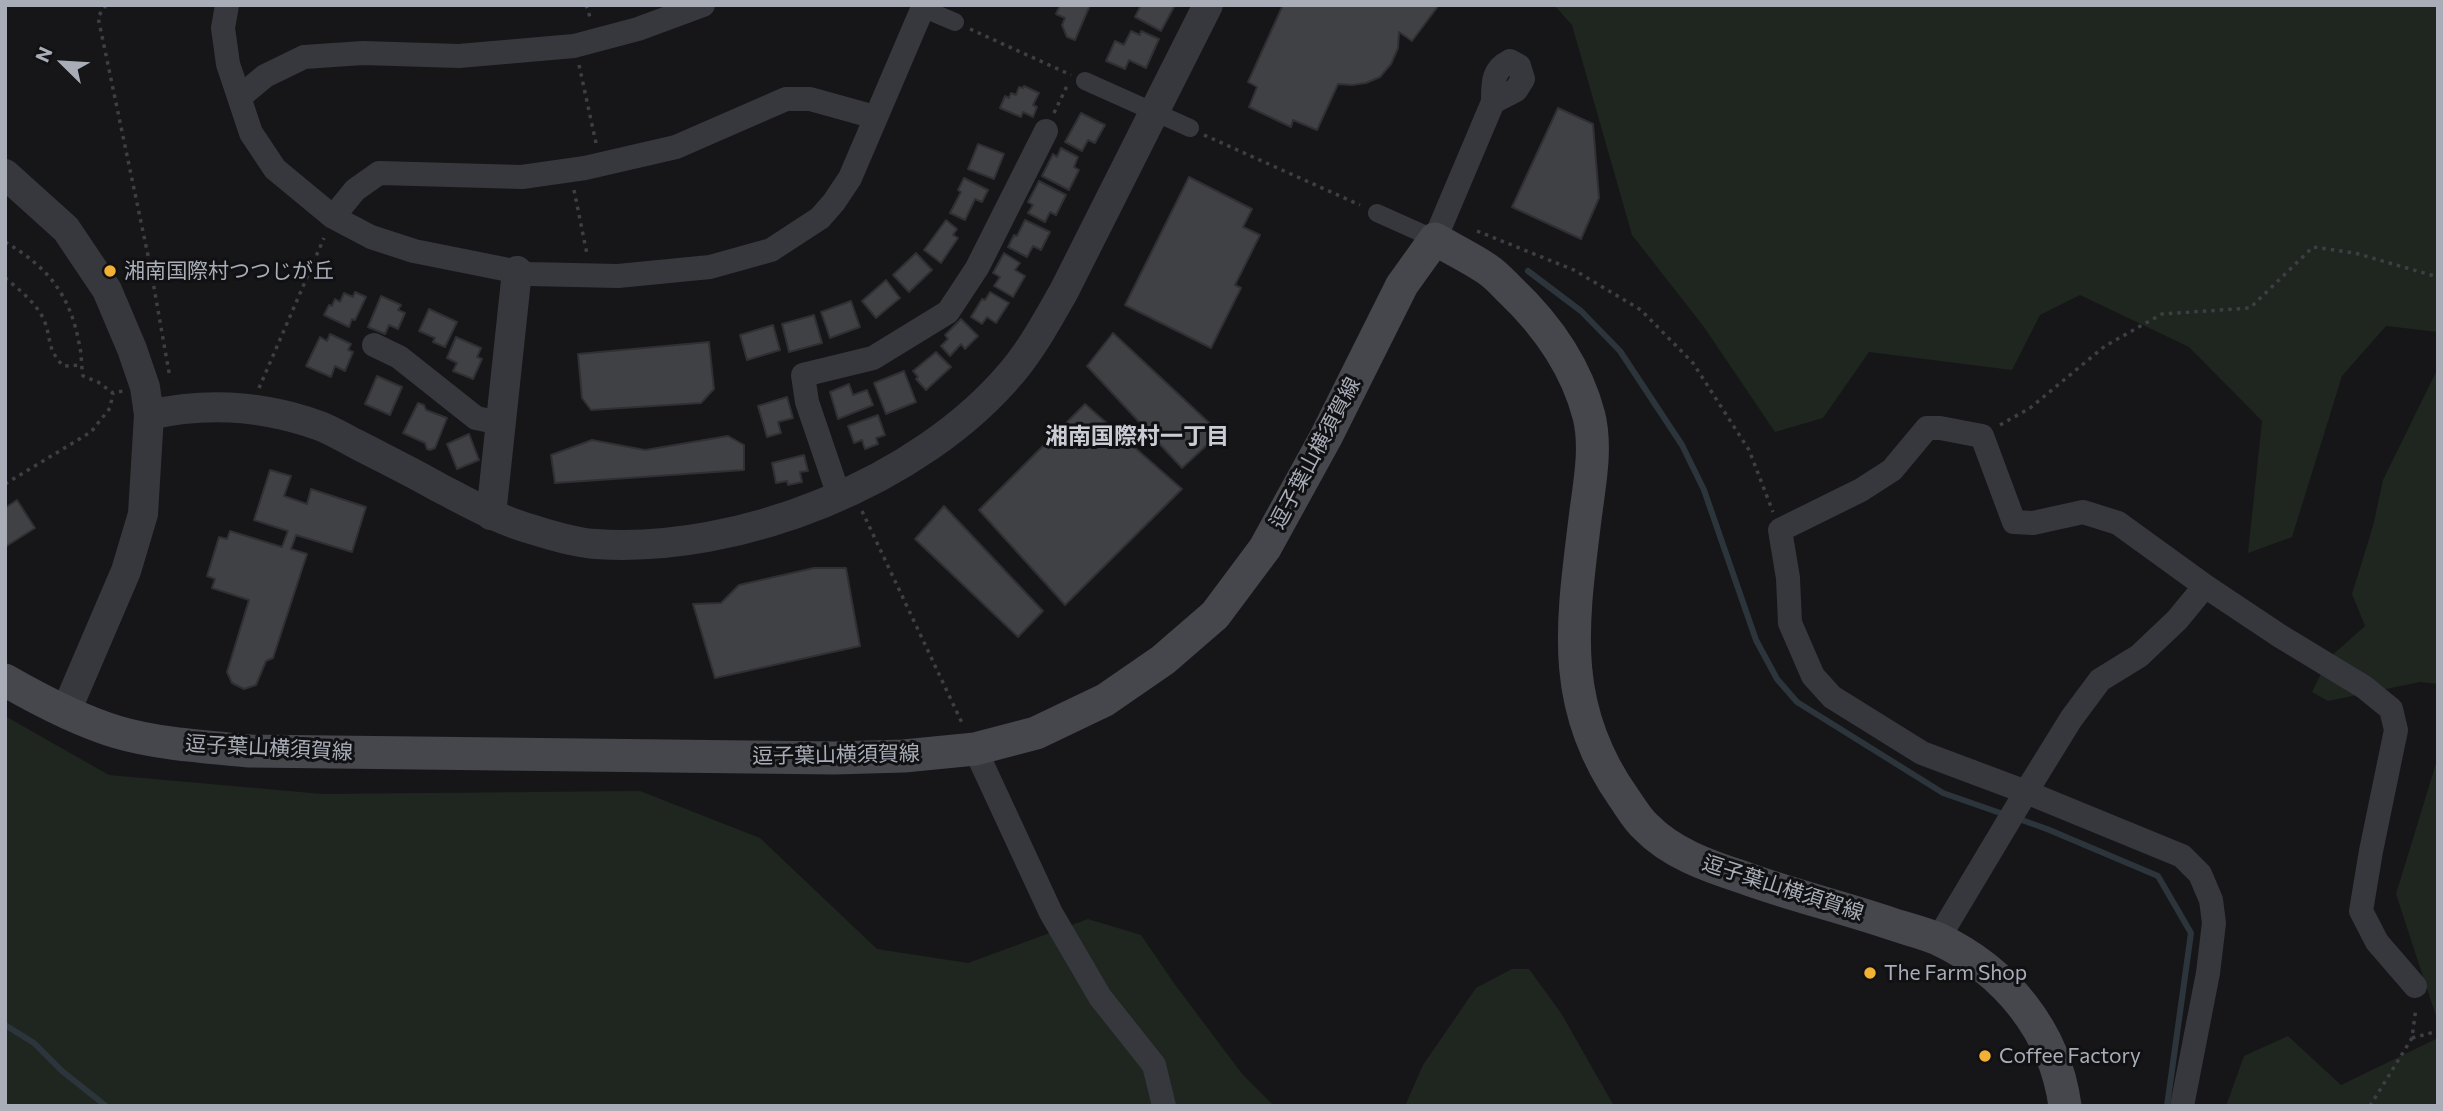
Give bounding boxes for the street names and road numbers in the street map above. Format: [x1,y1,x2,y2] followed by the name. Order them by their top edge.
[1264,373,1366,533] street label: 逗子葉山横須賀線
[184,731,354,765] street label: 逗子葉山横須賀線
[752,741,920,769] street label: 逗子葉山横須賀線
[1699,850,1867,926] street label: 逗子葉山横須賀線

